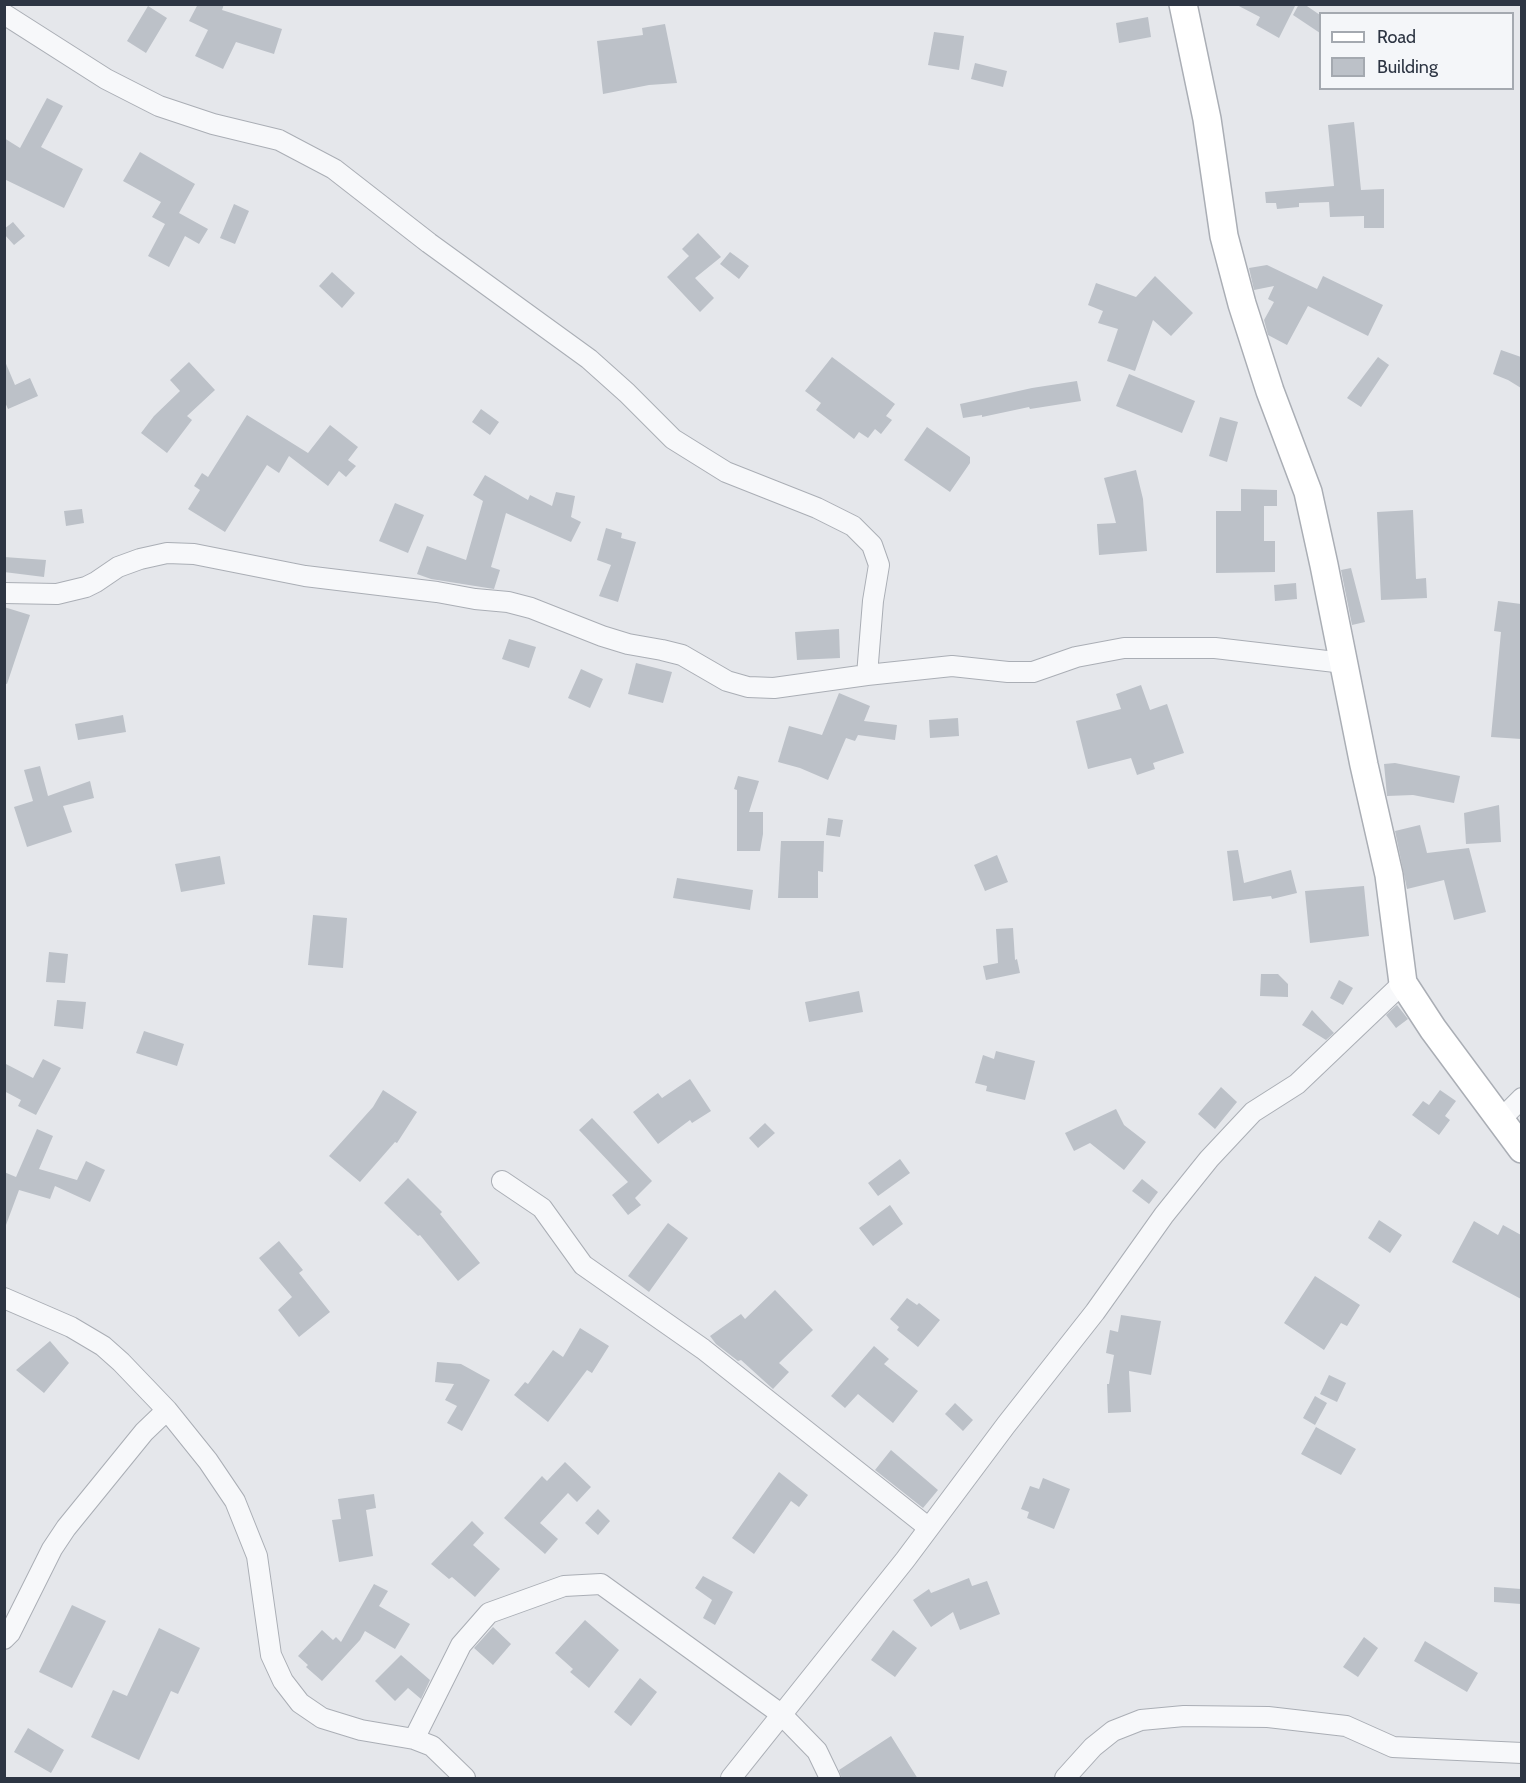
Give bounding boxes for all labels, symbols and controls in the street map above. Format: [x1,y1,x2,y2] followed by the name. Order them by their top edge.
[1319,12,1514,90] legend
[1377,26,1416,48] text: Road
[1377,56,1438,78] text: Building

